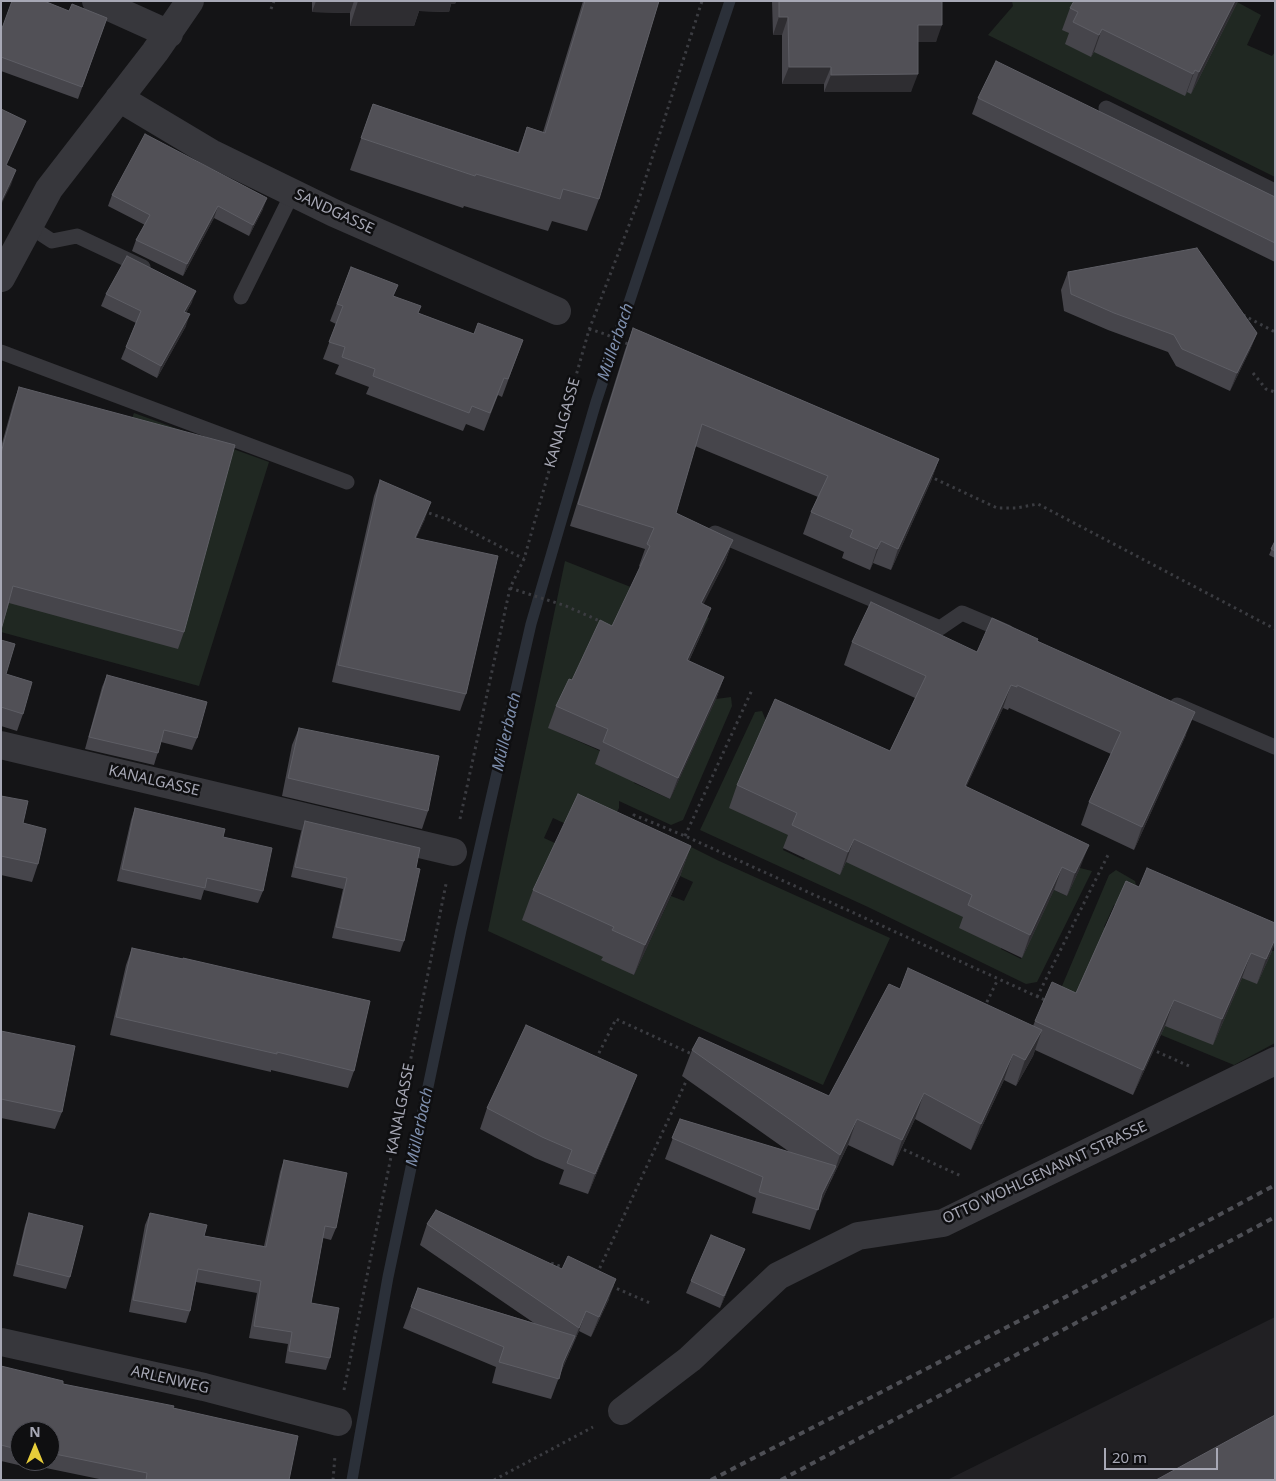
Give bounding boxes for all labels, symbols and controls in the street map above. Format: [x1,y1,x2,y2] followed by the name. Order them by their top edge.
[291,186,377,238] street label: SANDGASSE
[594,301,638,383] water label: Müllerbach
[542,376,584,470] street label: KANALGASSE
[489,691,525,773] water label: Müllerbach
[107,762,201,800] street label: KANALGASSE
[383,1062,419,1156] street label: KANALGASSE
[402,1086,438,1168] water label: Müllerbach
[940,1118,1150,1228] street label: OTTO WOHLGENANNT STRASSE
[129,1362,211,1398] street label: ARLENWEG
[10,1421,60,1471] north arrow
[29,1422,41,1441] text: N
[1106,1438,1220,1470] scale bar
[1112,1447,1147,1467] text: 20 m

